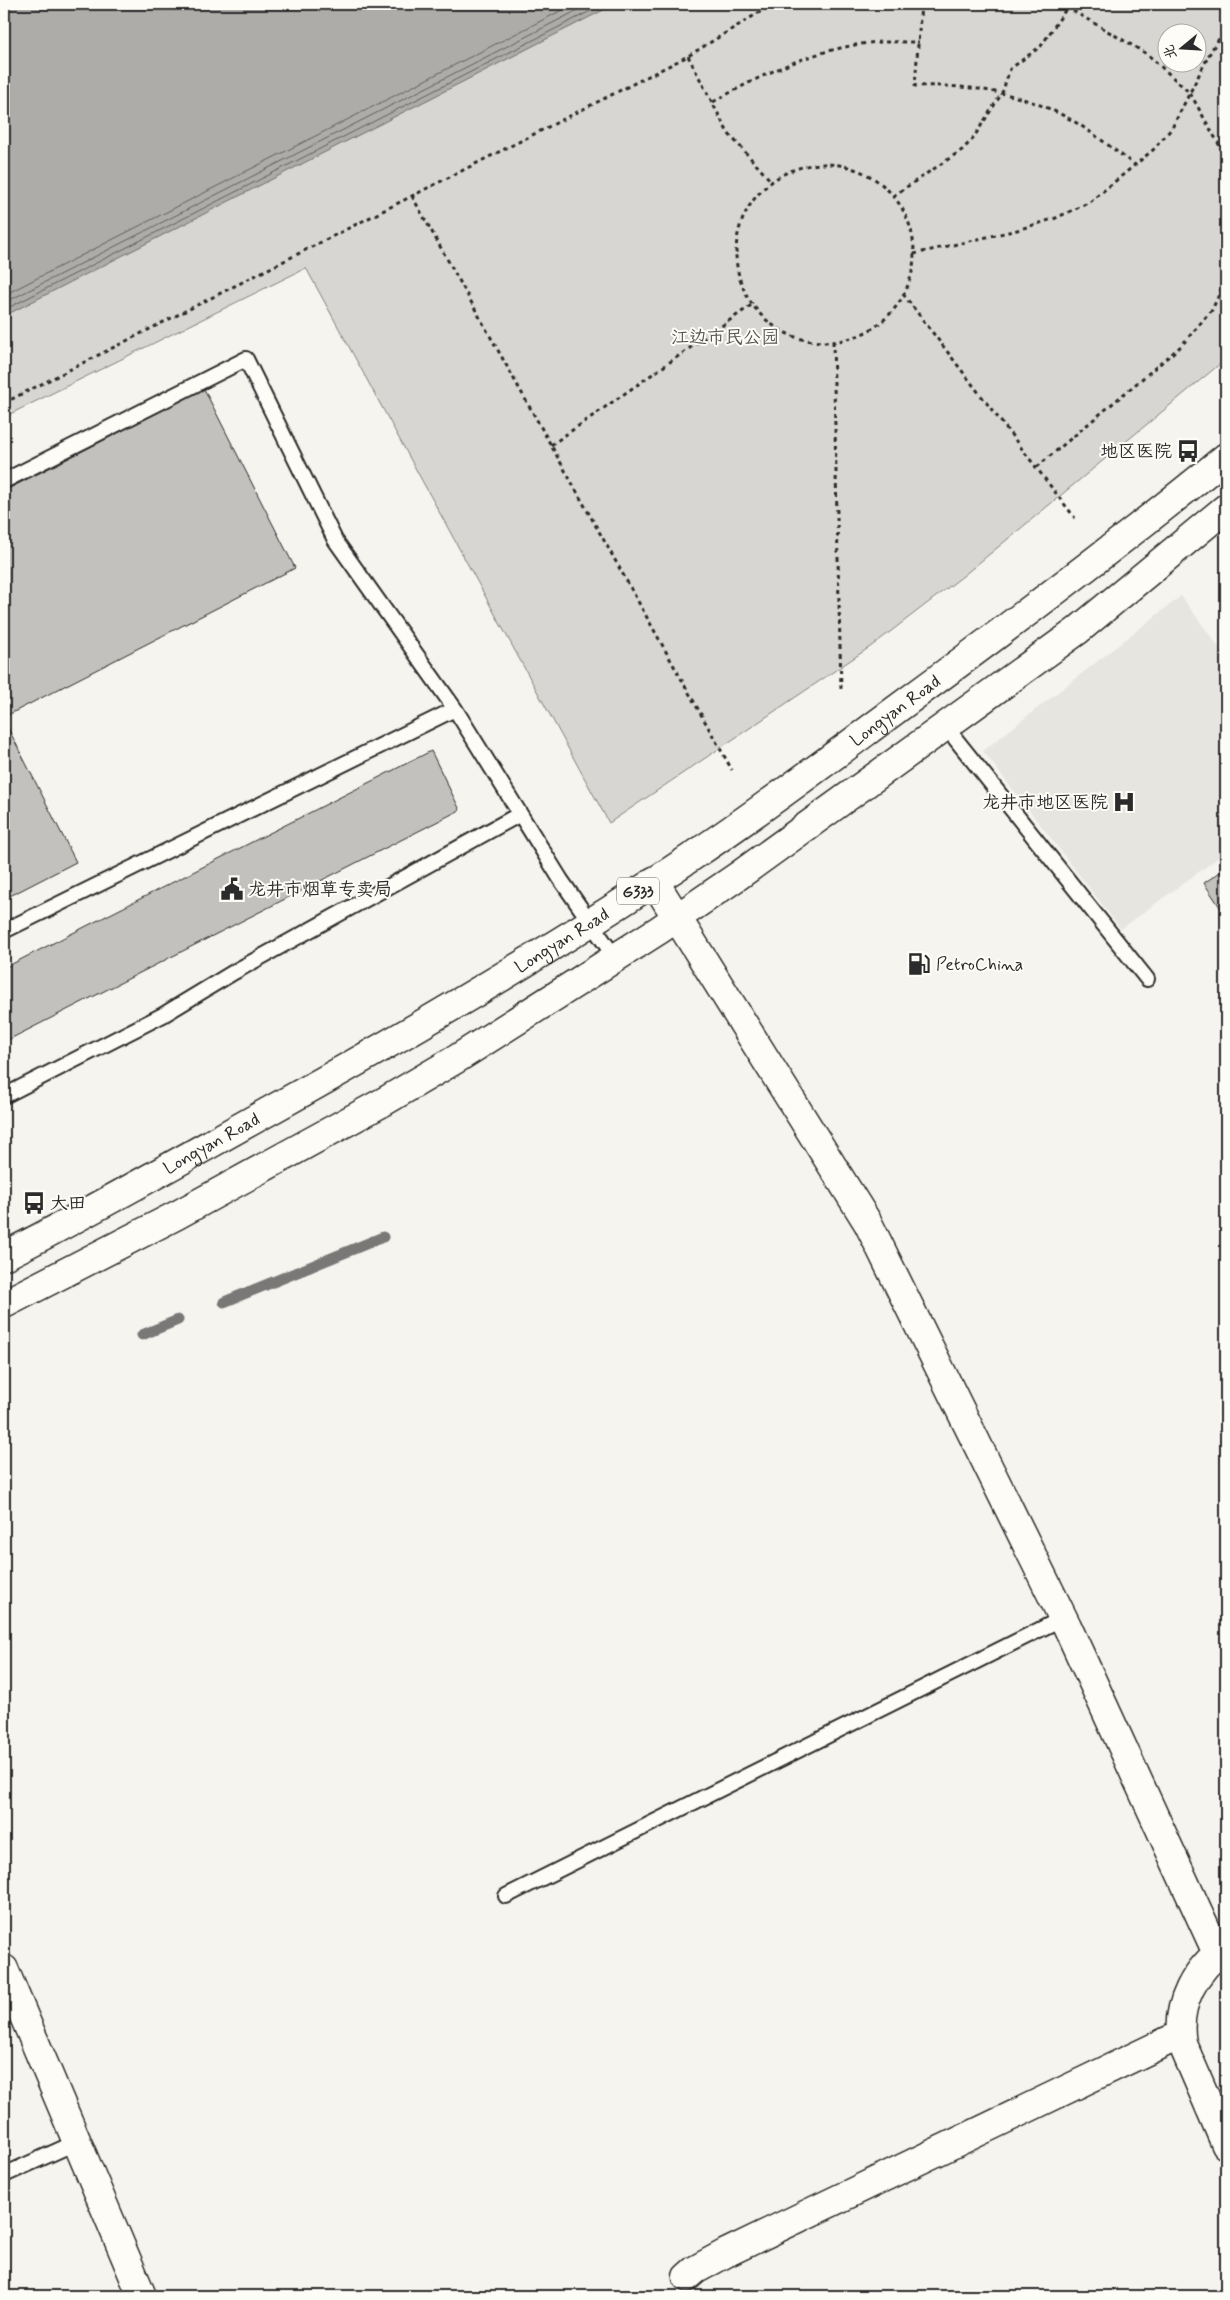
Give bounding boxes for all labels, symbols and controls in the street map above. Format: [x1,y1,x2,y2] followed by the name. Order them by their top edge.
[1158,22,1208,72] north arrow
[1160,42,1181,61] text: 北
[671,326,779,350] park label: 江边市民公园
[1175,438,1201,464] bus stop icon: 地区医院
[1100,440,1172,464] place label: 地区医院
[846,670,946,753] street label: Longyan Road
[1111,789,1137,815] hospital icon: 龙井市地区医院
[982,791,1108,815] place label: 龙井市地区医院
[219,876,245,902] public building icon: 龙井市烟草专卖局
[248,878,392,902] place label: 龙井市烟草专卖局
[617,878,659,904] road number: G333
[511,903,614,979] street label: Longyan Road
[906,951,932,977] fuel station icon: PetroChina
[936,953,1023,977] place label: PetroChina
[159,1108,264,1181] street label: Longyan Road
[21,1190,47,1216] bus stop icon: 大田
[50,1192,86,1216] place label: 大田

